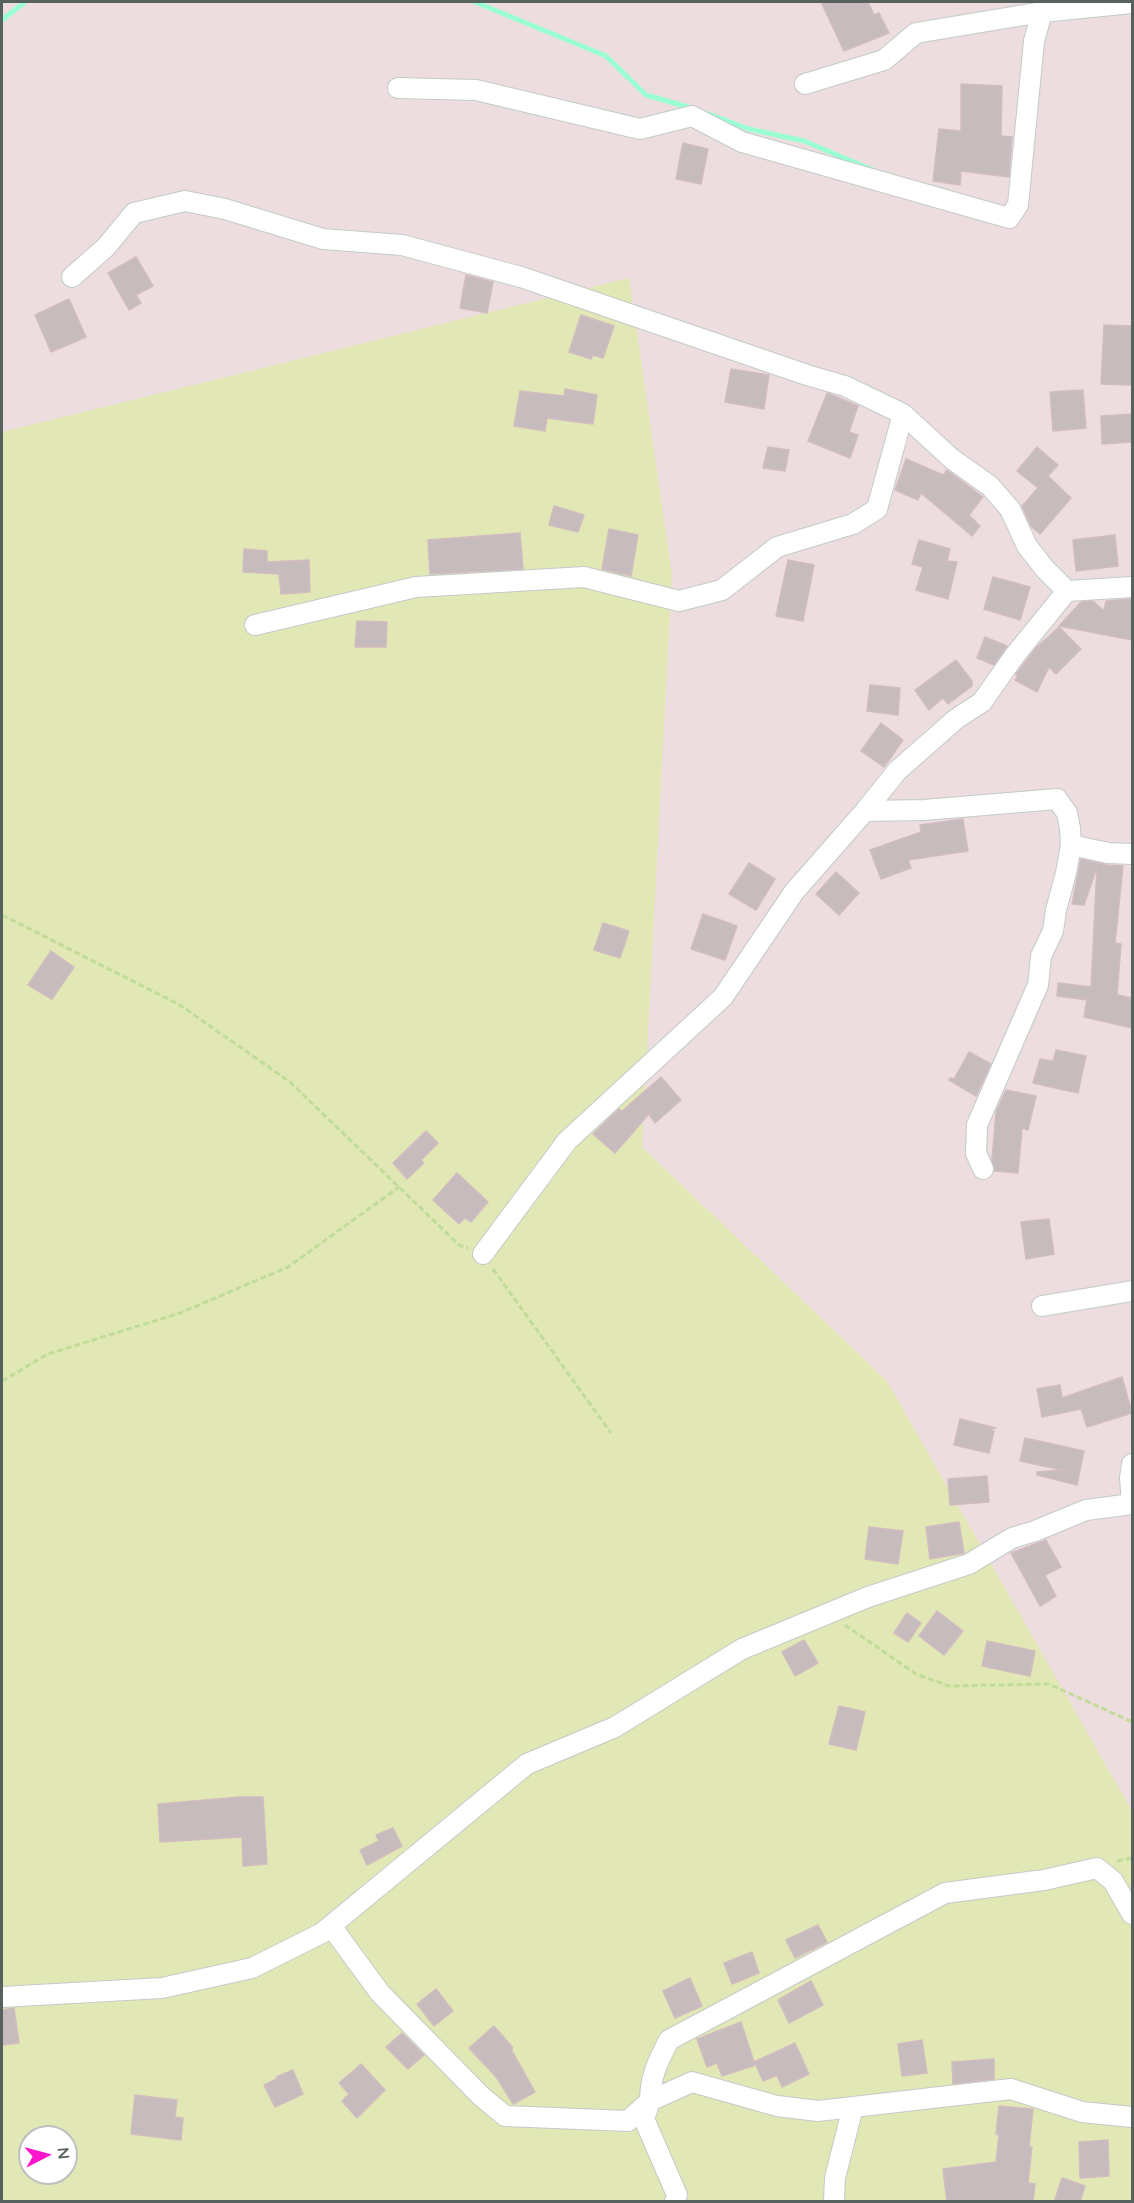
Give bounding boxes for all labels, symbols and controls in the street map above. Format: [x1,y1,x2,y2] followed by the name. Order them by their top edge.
[18,2125,78,2185] north arrow
[53,2146,74,2160] text: N

